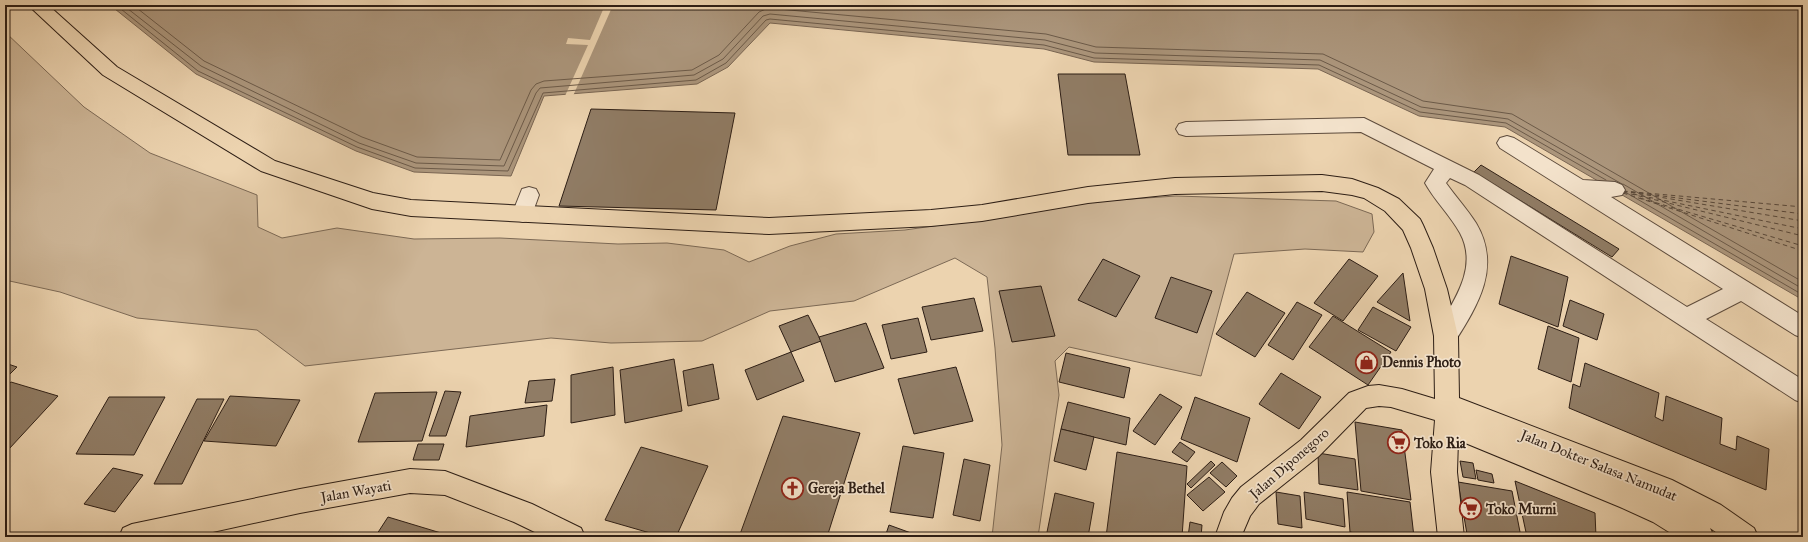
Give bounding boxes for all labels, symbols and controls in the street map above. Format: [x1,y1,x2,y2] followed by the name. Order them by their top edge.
[1354,349,1380,375] shop icon: Dennis Photo
[1382,354,1461,371] place label: Dennis Photo
[1245,424,1333,505] street label: Jalan Diponegoro
[1516,425,1680,506] street label: Jalan Dokter Salasa Namudat
[1385,430,1411,456] supermarket icon: Toko Ria
[1413,435,1467,452] place label: Toko Ria
[779,475,805,501] church icon: Gereja Bethel
[318,477,393,507] street label: Jalan Wayati
[808,480,886,498] place label: Gereja Bethel
[1457,496,1483,522] supermarket icon: Toko Murni
[1485,501,1557,518] place label: Toko Murni

